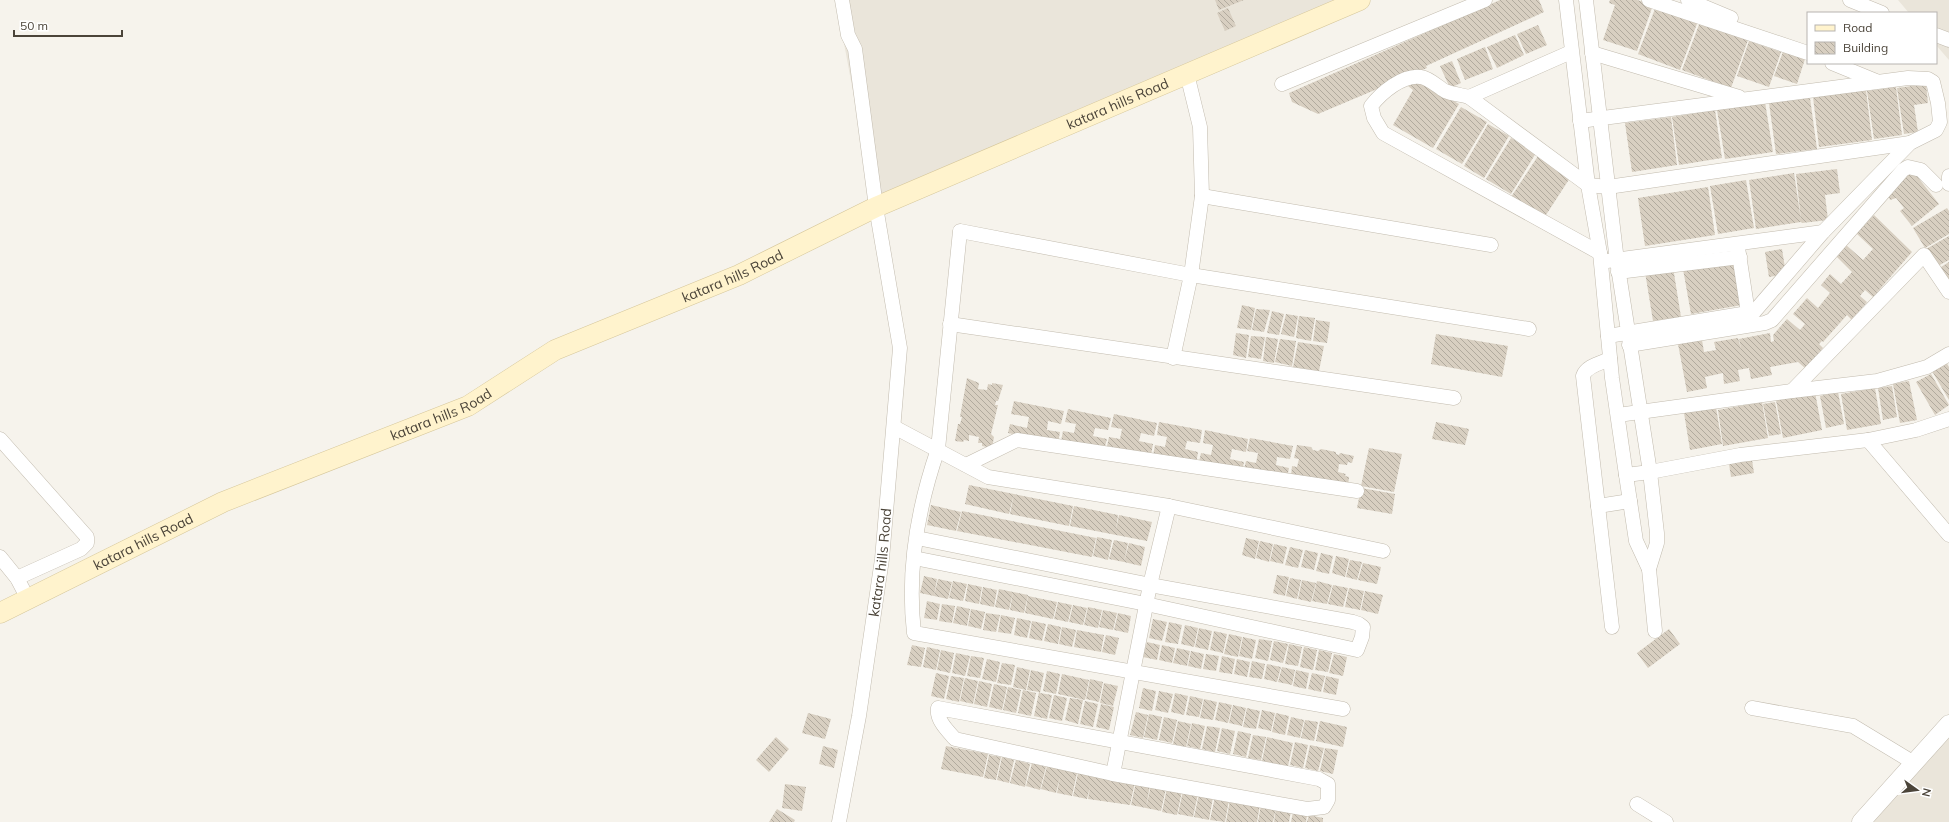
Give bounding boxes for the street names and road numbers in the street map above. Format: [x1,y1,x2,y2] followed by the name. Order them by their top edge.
[1064,74,1171,133] street label: katara hills Road
[679,246,786,306] street label: katara hills Road
[388,384,495,445] street label: katara hills Road
[865,507,895,618] street label: katara hills Road
[90,509,196,574] street label: katara hills Road

